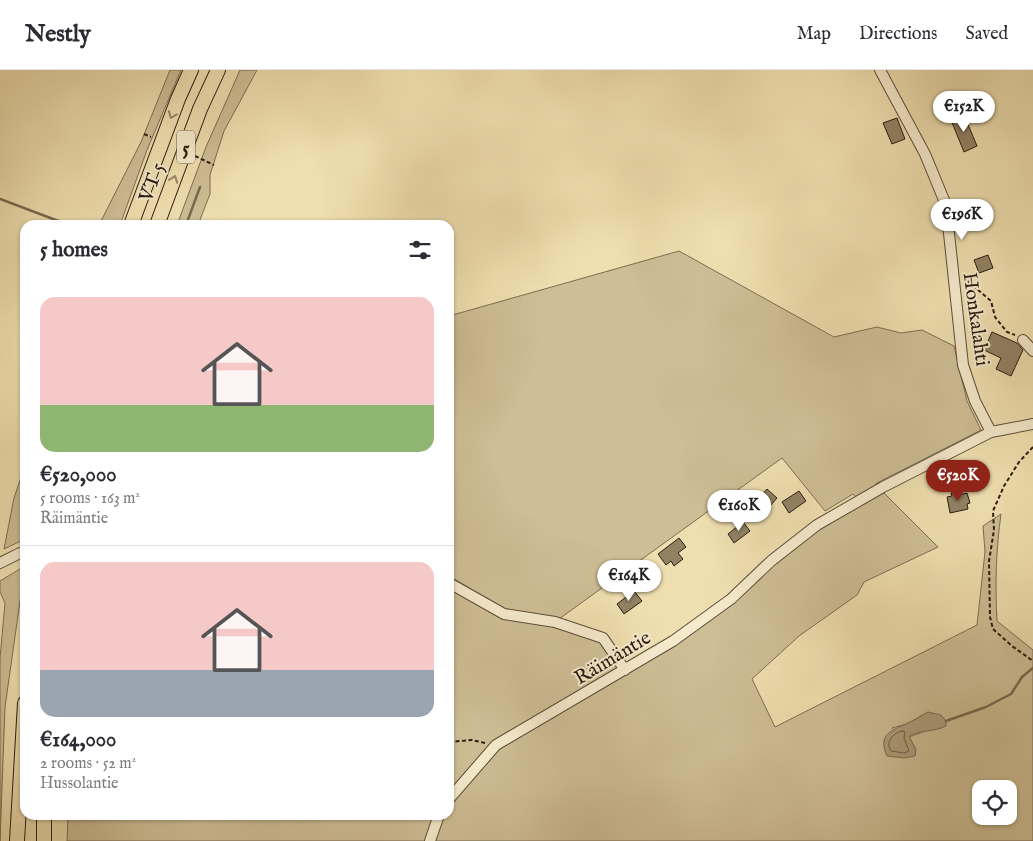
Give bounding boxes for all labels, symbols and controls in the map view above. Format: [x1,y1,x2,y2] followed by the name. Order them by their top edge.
[25,19,91,50] text: Nestly
[797,23,831,46] text: Map
[859,23,937,46] text: Directions
[965,23,1008,46] text: Saved
[929,90,999,133] pin: €152K
[944,97,984,117] text: €152K
[168,110,178,119] one-way arrow
[177,131,195,164] road number: 5
[134,160,171,206] street label: VT 5
[168,176,178,184] one-way arrow
[927,198,997,241] pin: €196K
[942,205,982,225] text: €196K
[406,236,434,264] icon: filters
[40,237,108,264] text: 5 homes
[957,271,994,368] street label: Honkalahti
[192,329,282,419] icon: home
[923,460,993,502] pin: €520K
[40,462,117,489] text: €520,000
[937,466,979,486] text: €520K
[40,489,140,509] text: 5 rooms · 163 m²
[704,490,774,532] pin: €160K
[718,496,760,516] text: €160K
[40,509,108,529] text: Räimäntie
[594,560,664,602] pin: €164K
[608,566,650,586] text: €164K
[192,595,282,685] icon: home
[570,626,656,691] street label: Räimäntie
[40,727,116,754] text: €164,000
[40,754,136,774] text: 2 rooms · 52 m²
[40,774,118,794] text: Hussolantie
[972,780,1017,825] map controls
[972,780,1017,825] button: locate

